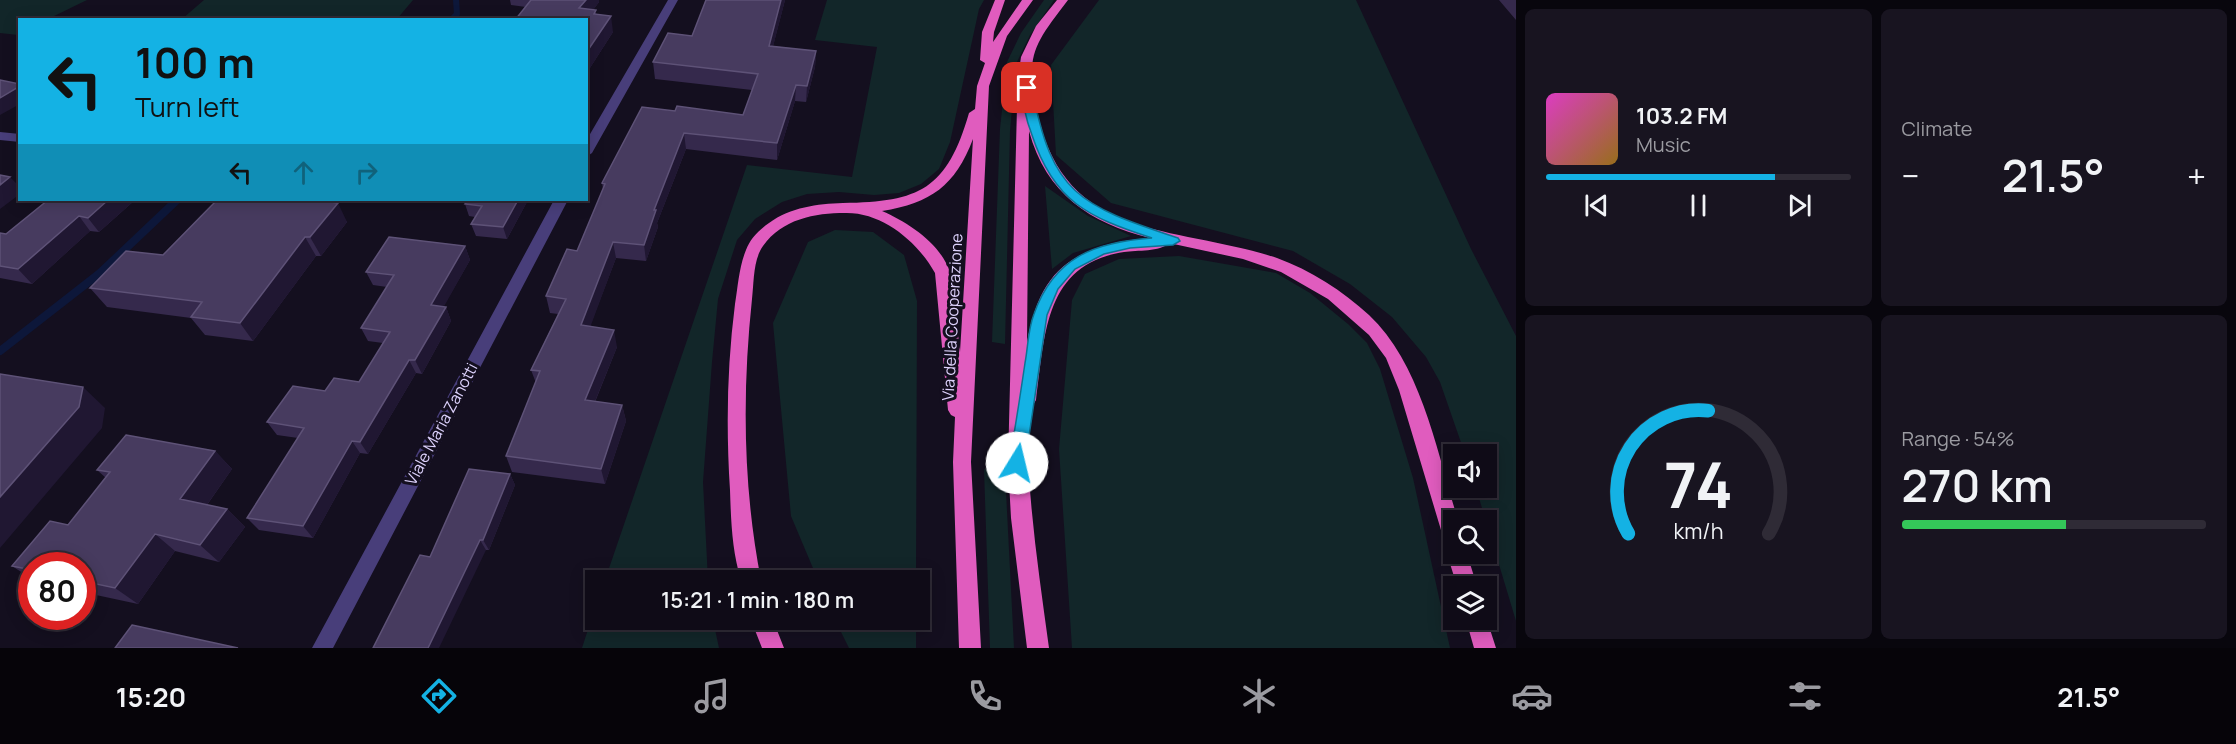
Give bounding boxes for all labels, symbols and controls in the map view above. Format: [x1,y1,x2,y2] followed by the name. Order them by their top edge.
[135,33,255,91] text: 100 m
[36,42,114,120] icon: left
[1001,62,1052,113] pin
[1010,71,1043,104] icon: arrive
[135,88,239,125] text: Turn left
[1636,101,1727,131] text: 103.2 FM
[1902,115,1973,142] text: Climate
[1636,131,1691,158] text: Music
[2002,144,2105,206] text: 21.5°
[1902,153,1919,198] text: −
[2187,153,2206,198] text: +
[224,156,257,189] icon: left
[287,156,320,189] icon: ahead
[350,156,383,189] icon: right
[1580,189,1613,222] icon: previous
[1682,189,1715,222] icon: pause
[1783,189,1816,222] icon: next
[937,233,967,401] street label: Via della Cooperazione
[400,359,482,489] street label: Viale Maria Zanotti
[1902,425,2015,452] text: Range · 54%
[985,431,1049,495] position arrow
[1664,441,1733,527] text: 74
[1443,444,1497,630] map controls
[1443,444,1497,498] button: sound
[1902,454,2053,516] text: 270 km
[1443,510,1497,564] button: search
[1673,516,1723,545] text: km/h
[18,552,96,630] speed limit sign: 80
[1443,576,1497,630] button: layers
[661,585,854,615] text: 15:21 · 1 min · 180 m
[418,675,460,717] icon: directions
[691,675,733,717] icon: music
[964,675,1006,717] icon: phone
[1238,675,1280,717] icon: climate
[1511,675,1553,717] icon: car
[1784,675,1826,717] icon: filters
[116,678,186,715] text: 15:20
[2057,678,2120,715] text: 21.5°

